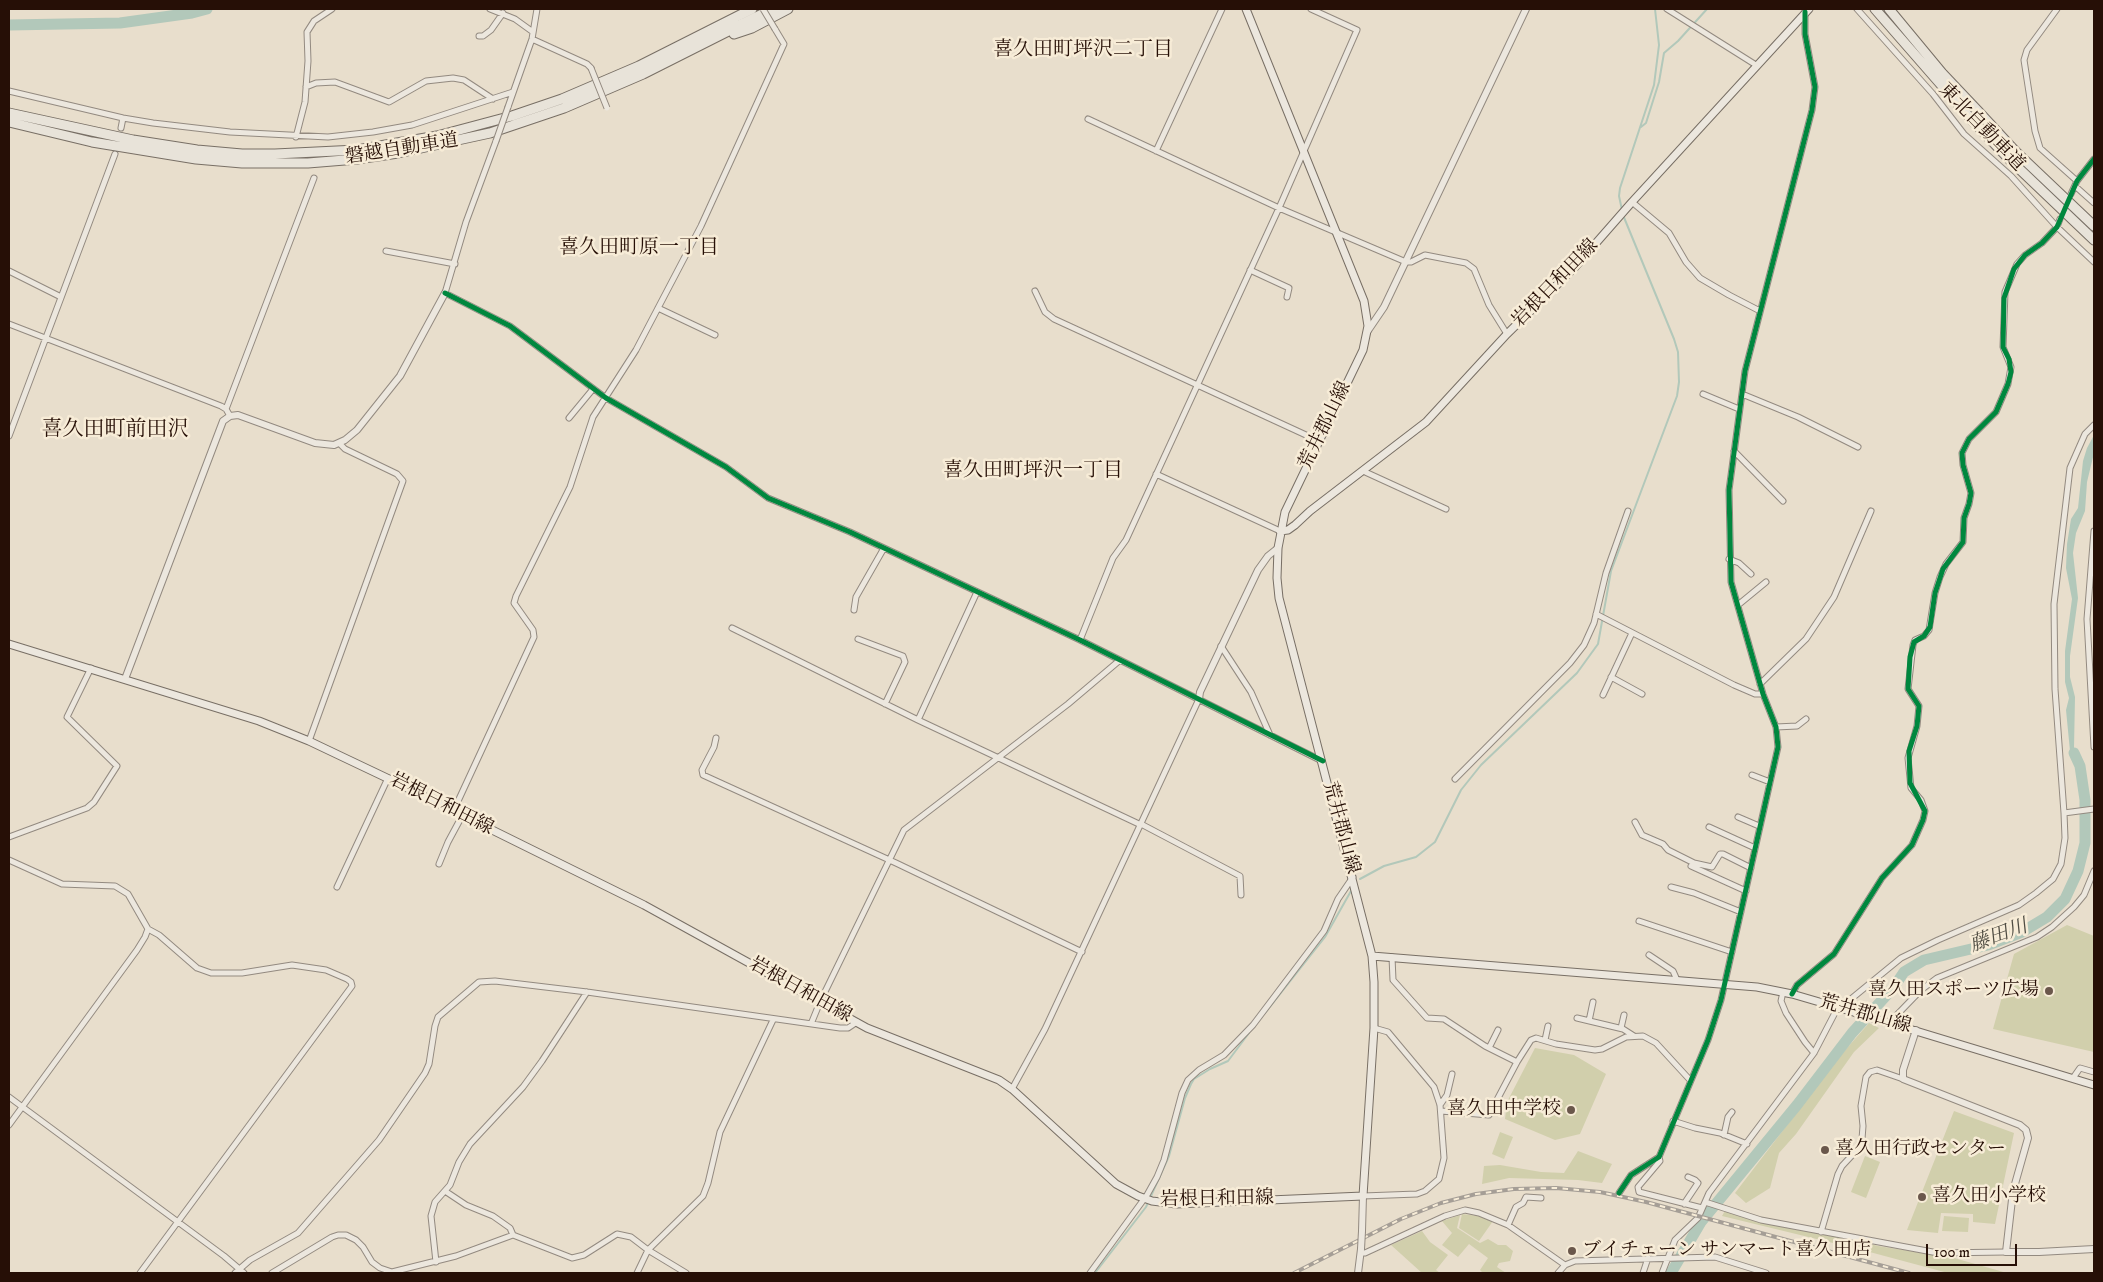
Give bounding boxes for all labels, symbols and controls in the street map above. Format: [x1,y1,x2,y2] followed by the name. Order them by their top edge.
[993,39,1173,63] district label: 喜久田町坪沢二丁目
[1933,79,2029,177] street label: 東北自動車道
[344,130,460,170] street label: 磐越自動車道
[1508,235,1604,333] street label: 岩根日和田線
[559,237,719,261] district label: 喜久田町原一丁目
[1295,378,1357,474] street label: 荒井郡山線
[42,418,188,444] district label: 喜久田町前田沢
[943,460,1123,484] district label: 喜久田町坪沢一丁目
[385,769,497,841] street label: 岩根日和田線
[1317,779,1363,877] street label: 荒井郡山線
[1967,915,2031,959] water label: 藤田川
[745,953,855,1029] street label: 岩根日和田線
[1868,980,2039,1002] place label: 喜久田スポーツ広場
[2043,985,2055,997] marker: 喜久田スポーツ広場
[1816,991,1914,1039] street label: 荒井郡山線
[1447,1099,1561,1121] place label: 喜久田中学校
[1565,1104,1577,1116] marker: 喜久田中学校
[1835,1139,2006,1161] place label: 喜久田行政センター
[1819,1144,1831,1156] marker: 喜久田行政センター
[1932,1186,2046,1208] place label: 喜久田小学校
[1160,1188,1274,1212] street label: 岩根日和田線
[1916,1191,1928,1203] marker: 喜久田小学校
[1928,1234,2019,1266] scale bar
[1582,1240,1871,1262] place label: ブイチェーン サンマート喜久田店
[1934,1243,1970,1262] text: 100 m
[1566,1245,1578,1257] marker: ブイチェーン サンマート喜久田店

